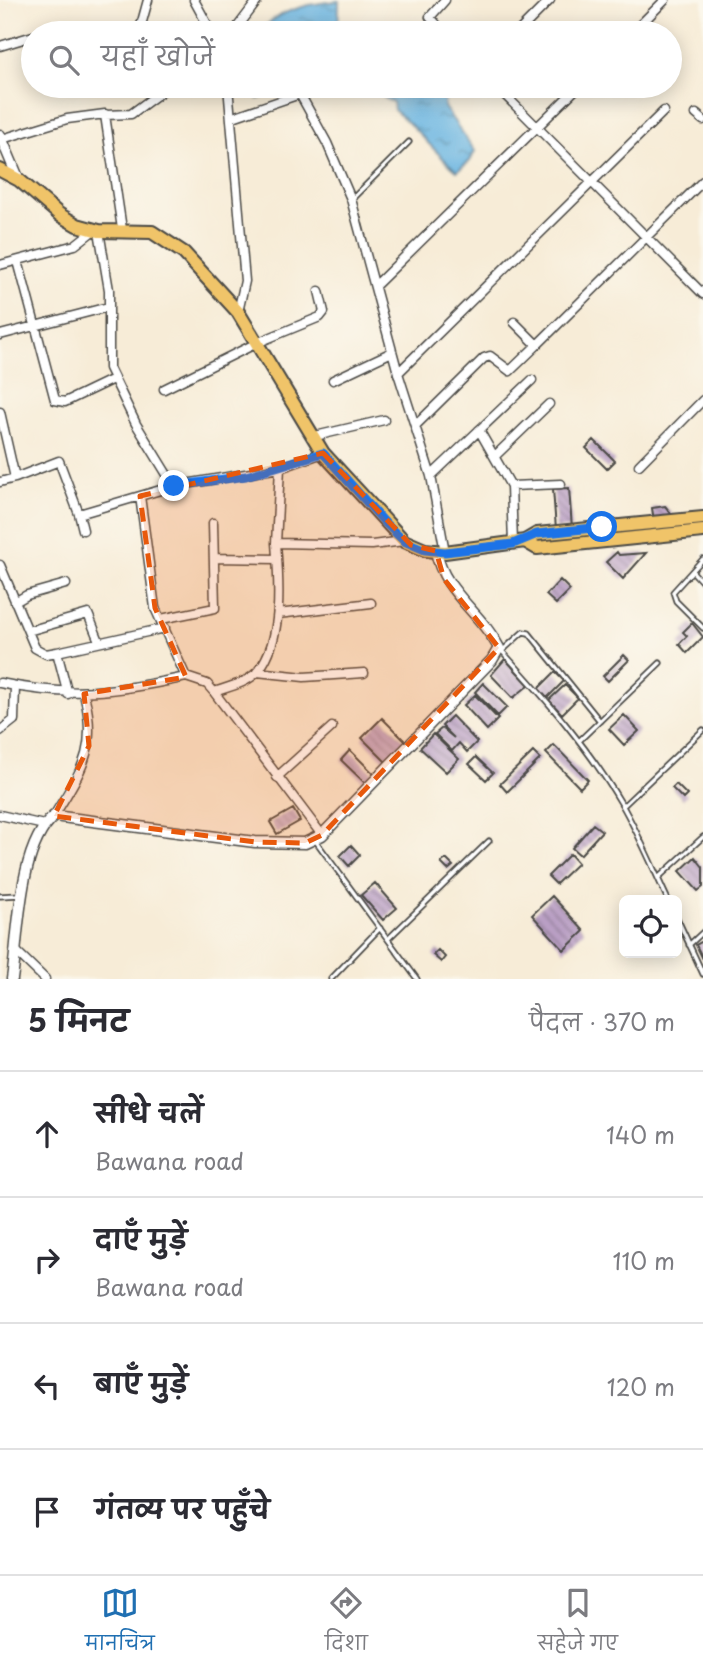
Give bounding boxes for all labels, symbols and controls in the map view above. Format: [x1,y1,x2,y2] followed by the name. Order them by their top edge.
[21,21,682,98] search box
[101,36,215,75] text: यहाँ खोजें
[45,41,83,79] icon: search
[158,470,189,501] route end
[586,511,617,542] route start
[619,895,682,958] map controls
[619,895,682,958] button: locate
[28,997,129,1042] text: 5 मिनट
[529,1004,675,1039] text: पैदल · 370 m
[95,1093,203,1132] text: सीधे चलें
[28,1115,66,1153] icon: ahead
[606,1117,675,1152] text: 140 m
[95,1143,244,1178] text: Bawana road
[95,1219,187,1258] text: दाएँ मुड़ें
[28,1241,66,1279] icon: right
[613,1243,675,1278] text: 110 m
[95,1269,244,1304] text: Bawana road
[95,1363,188,1402] text: बाएँ मुड़ें
[28,1367,66,1405] icon: left
[607,1369,675,1404] text: 120 m
[95,1489,270,1528] text: गंतव्य पर पहुँचे
[28,1493,66,1531] icon: arrive
[85,1584,155,1664] tab: मानचित्र
[325,1584,368,1664] tab: दिशा
[538,1584,618,1664] tab: सहेजे गए

